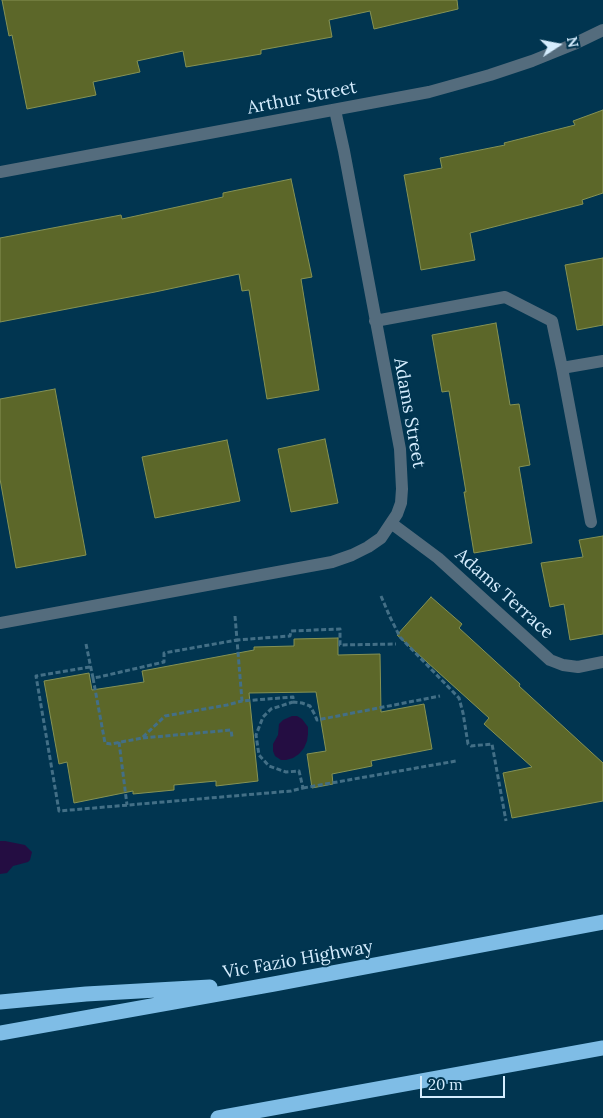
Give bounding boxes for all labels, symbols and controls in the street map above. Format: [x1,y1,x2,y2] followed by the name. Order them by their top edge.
[533,20,583,70] north arrow
[563,35,583,49] text: N
[245,77,359,119] street label: Arthur Street
[389,356,429,470] street label: Adams Street
[450,544,558,644] street label: Adams Terrace
[221,936,375,984] street label: Vic Fazio Highway
[423,1066,508,1098] scale bar
[428,1075,463,1094] text: 20 m

